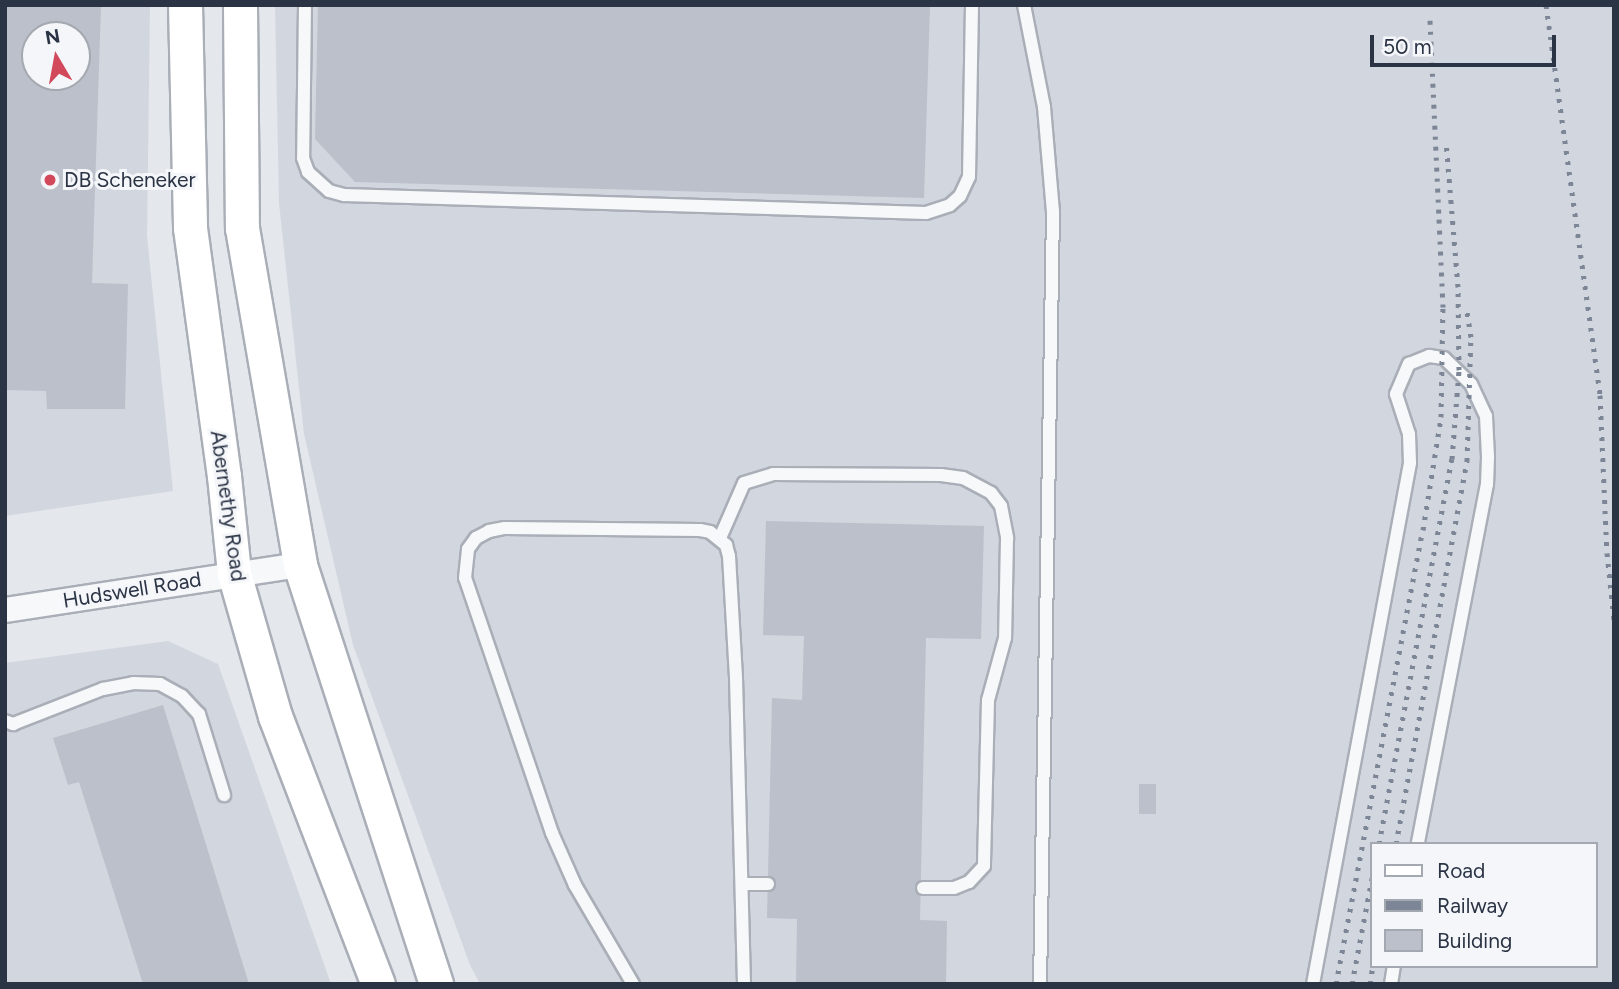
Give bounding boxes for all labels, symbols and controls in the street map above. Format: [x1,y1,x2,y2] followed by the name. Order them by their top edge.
[21,21,91,91] north arrow
[1374,21,1560,65] scale bar
[43,24,62,49] text: N
[1383,34,1432,59] text: 50 m
[64,167,196,193] place label: DB Scheneker
[42,172,58,188] marker: DB Scheneker
[205,429,251,583] street label: Abernethy Road
[61,567,203,613] street label: Hudswell Road
[1370,842,1598,968] legend
[1437,858,1485,883] text: Road
[1437,893,1508,918] text: Railway
[1437,928,1512,953] text: Building

